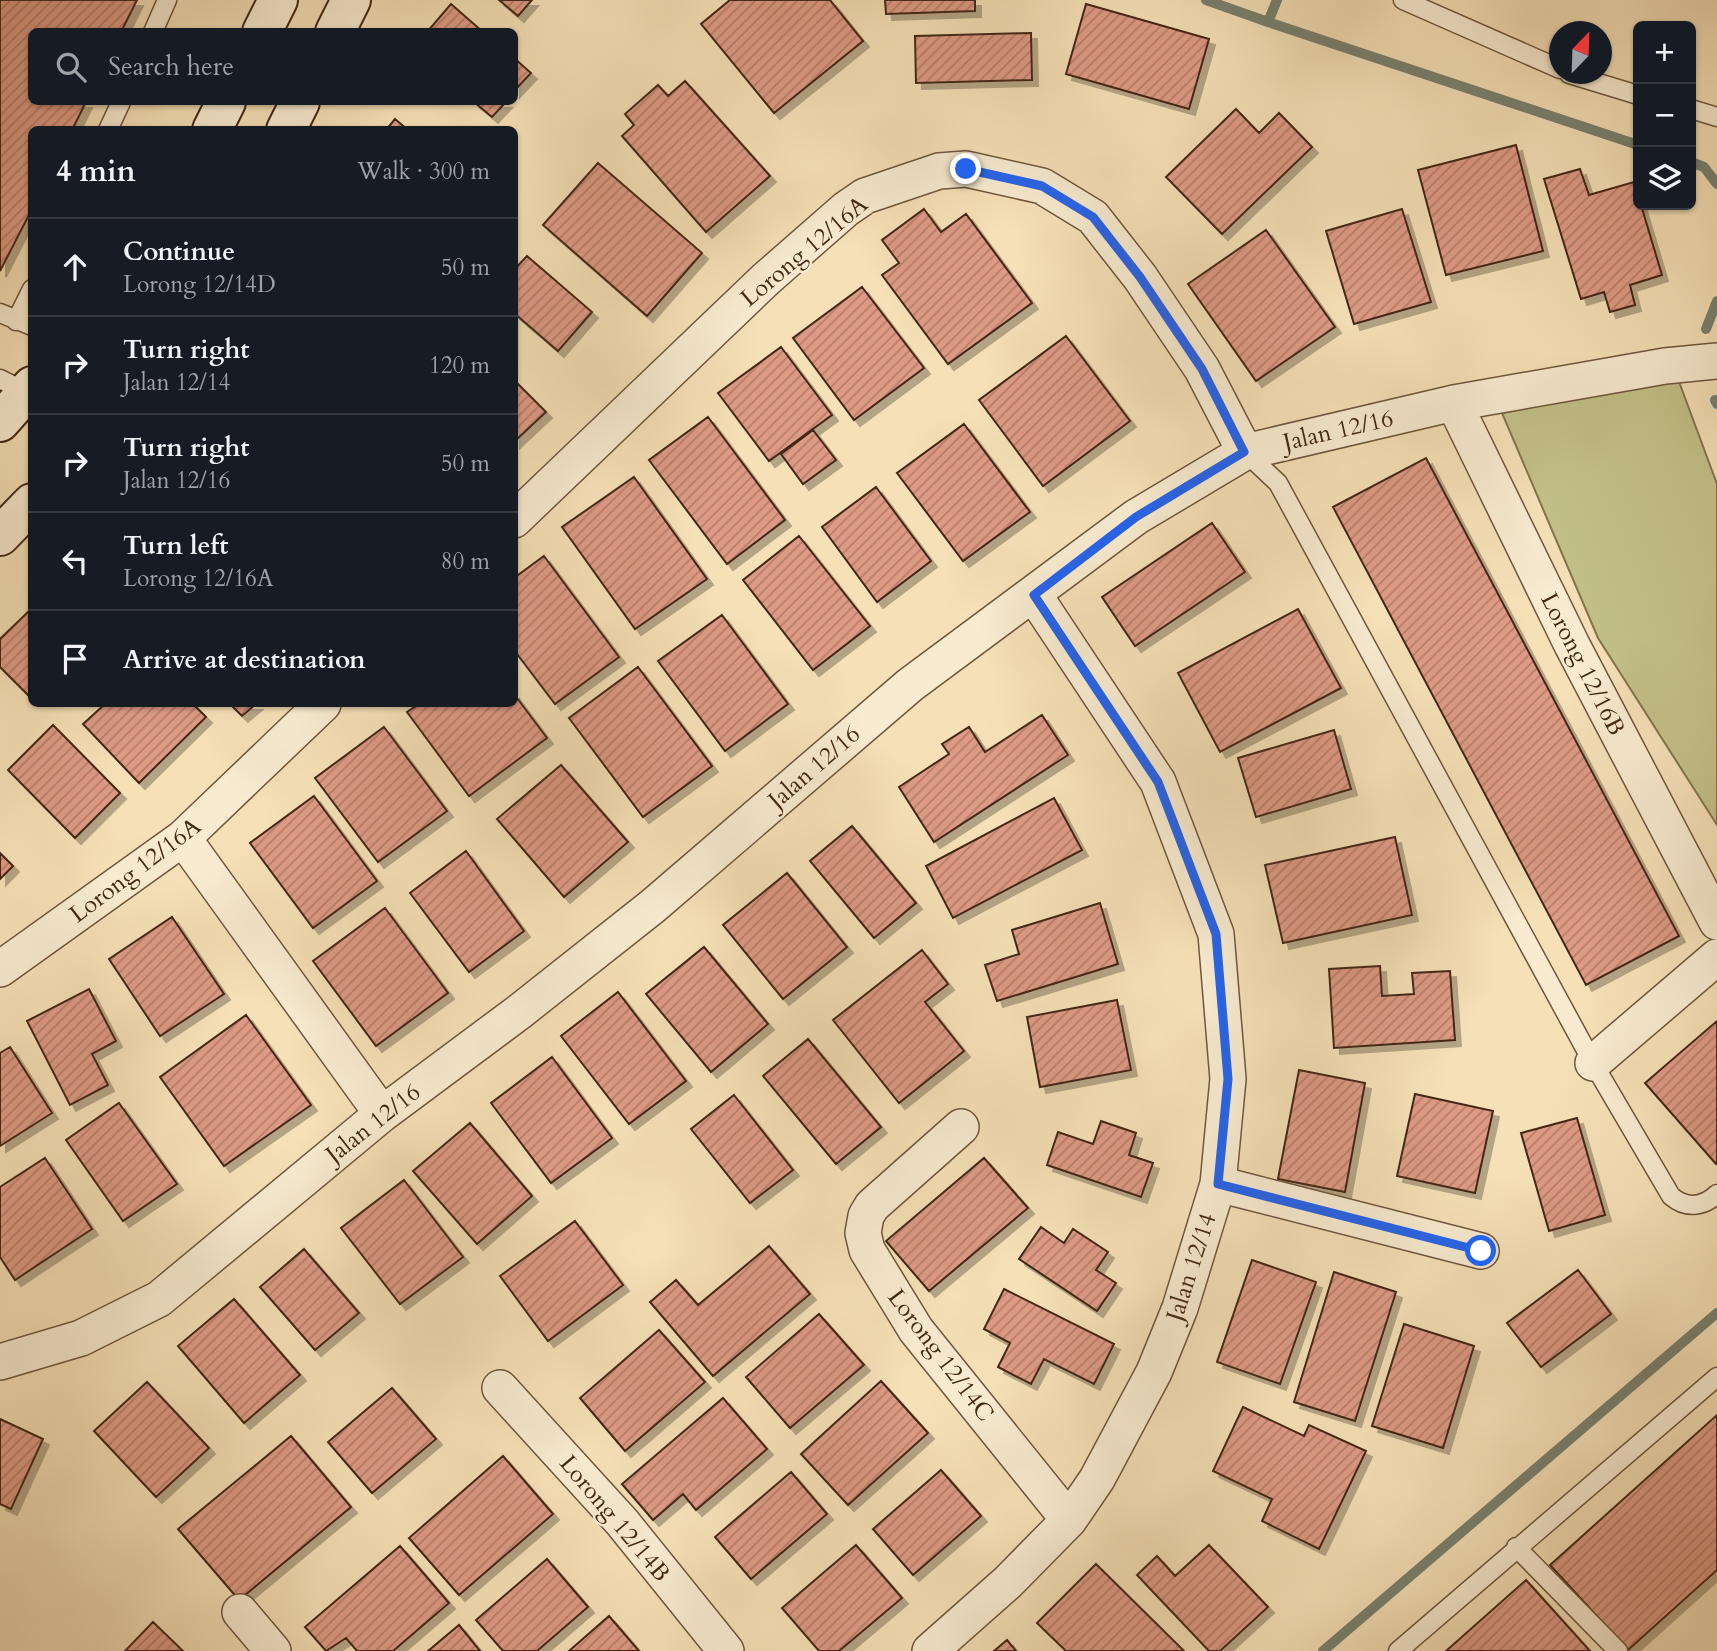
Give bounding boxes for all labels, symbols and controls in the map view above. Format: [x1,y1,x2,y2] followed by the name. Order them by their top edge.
[1549,21,1612,84] north arrow
[1633,21,1696,210] map controls
[1633,21,1696,84] button: +
[28,28,518,105] search box
[52,48,90,86] icon: search
[108,49,234,84] text: Search here
[1633,84,1696,147] button: −
[1633,147,1696,210] button: layers
[56,151,136,192] text: 4 min
[950,153,981,184] route end
[357,156,490,187] text: Walk · 300 m
[734,188,876,314] street label: Lorong 12/16A
[123,234,235,269] text: Continue
[56,248,94,286] icon: ahead
[441,252,490,283] text: 50 m
[123,269,276,300] text: Lorong 12/14D
[123,332,250,367] text: Turn right
[56,346,94,384] icon: right
[429,350,490,381] text: 120 m
[123,367,230,398] text: Jalan 12/14
[1277,402,1396,460] street label: Jalan 12/16
[123,430,250,465] text: Turn right
[56,444,94,482] icon: right
[441,448,490,479] text: 50 m
[123,465,230,496] text: Jalan 12/16
[123,528,228,563] text: Turn left
[56,542,94,580] icon: left
[441,546,490,577] text: 80 m
[123,563,273,594] text: Lorong 12/16A
[1532,587,1633,741] street label: Lorong 12/16B
[56,640,94,678] icon: arrive
[123,642,366,677] text: Arrive at destination
[759,718,867,819] street label: Jalan 12/16
[63,809,209,931] street label: Lorong 12/16A
[317,1076,428,1173] street label: Jalan 12/16
[1158,1209,1224,1328] street label: Jalan 12/14
[1465,1235,1496,1266] route start
[880,1282,1001,1428] street label: Lorong 12/14C
[552,1448,677,1589] street label: Lorong 12/14B

